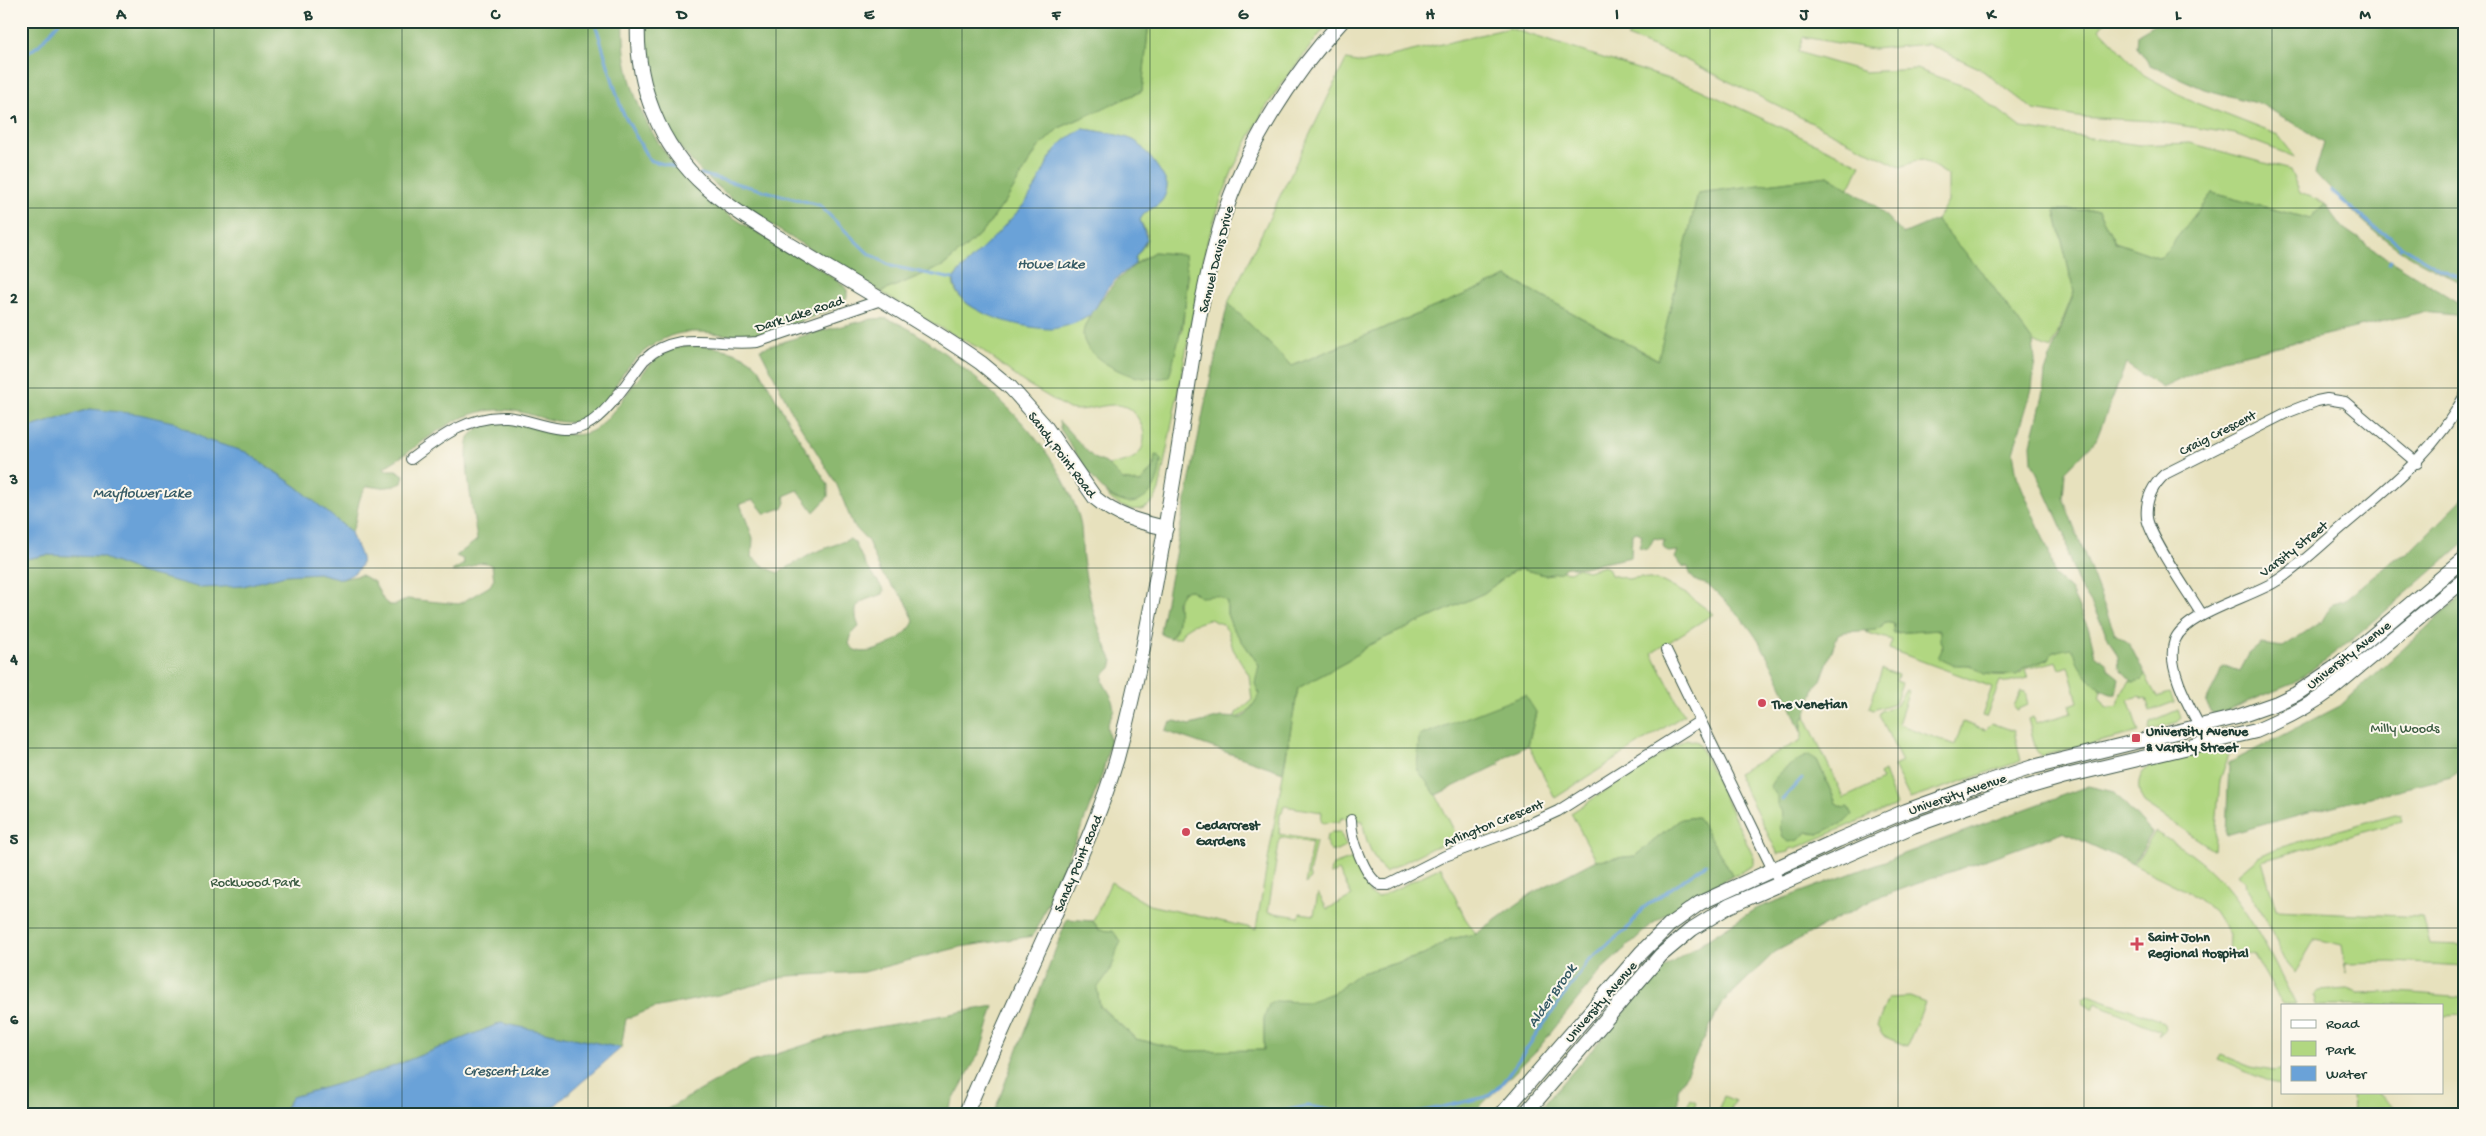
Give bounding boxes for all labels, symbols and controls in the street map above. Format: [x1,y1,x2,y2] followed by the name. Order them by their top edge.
[115,7,127,26] text: A
[303,7,313,26] text: B
[490,7,501,26] text: C
[675,7,688,26] text: D
[864,7,875,26] text: E
[1051,7,1062,26] text: F
[1238,7,1249,26] text: G
[1425,7,1435,26] text: H
[1615,7,1619,26] text: I
[1799,7,1810,26] text: J
[1986,7,1998,26] text: K
[2175,7,2182,26] text: L
[2359,7,2371,26] text: M
[10,111,17,130] text: 1
[1196,204,1239,315] street label: Samuel Davis Drive
[1017,256,1086,274] water label: Howe Lake
[10,291,18,310] text: 2
[753,293,848,338] street label: Dark Lake Road
[2177,407,2261,461] street label: Craig Crescent
[1023,409,1100,503] street label: Sandy Point Road
[9,472,18,491] text: 3
[93,485,192,503] water label: Mayflower Lake
[2256,517,2333,583] street label: Varsity Street
[2304,617,2396,694] street label: University Avenue
[9,652,18,671] text: 4
[1756,697,1768,709] marker: The Venetian
[1771,697,1848,714] place label: The Venetian
[2371,721,2440,738] park label: Milly Woods
[2146,724,2249,757] place label: University Avenue & Varsity Street
[2130,732,2142,744] marker: University Avenue & Varsity Street
[1907,770,2010,820] street label: University Avenue
[1442,796,1548,852] street label: Arlington Crescent
[1051,811,1108,915] street label: Sandy Point Road
[1195,818,1261,851] place label: Cedarcrest Gardens
[1180,826,1192,838] marker: Cedarcrest Gardens
[10,832,19,851] text: 5
[210,875,301,892] park label: Rockwood Park
[2147,930,2249,963] place label: Saint John Regional Hospital
[2130,937,2144,951] marker: Saint John Regional Hospital
[1562,958,1642,1047] street label: University Avenue
[1524,960,1582,1031] water label: Alder Brook
[2281,1004,2444,1094] legend
[10,1012,19,1031] text: 6
[2326,1016,2360,1034] text: Road
[2325,1042,2356,1060] text: Park
[464,1063,550,1081] water label: Crescent Lake
[2326,1066,2368,1084] text: Water

